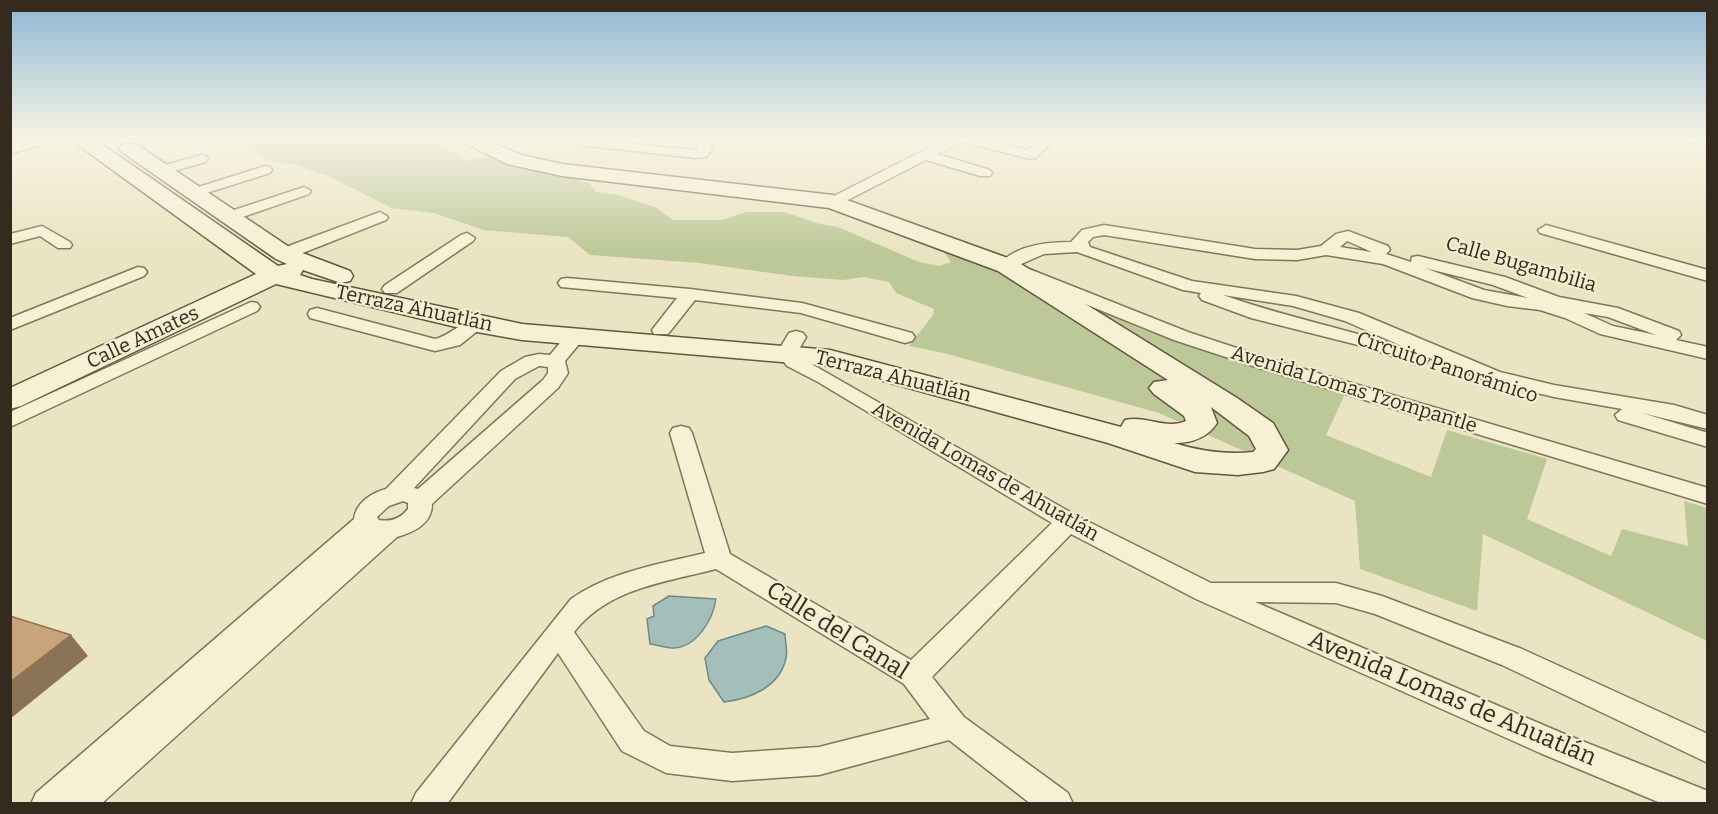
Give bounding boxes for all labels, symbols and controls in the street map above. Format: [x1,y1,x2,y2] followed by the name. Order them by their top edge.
[1443,232,1599,298] street label: Calle Bugambilia
[333,281,495,337] street label: Terraza Ahuatlán
[83,302,203,374] street label: Calle Amates
[1353,327,1541,409] street label: Circuito Panorámico
[1228,341,1480,439] street label: Avenida Lomas Tzompantle
[813,346,973,408] street label: Terraza Ahuatlán
[867,397,1103,547] street label: Avenida Lomas de Ahuatlán
[761,576,913,686] street label: Calle del Canal
[1304,625,1600,773] street label: Avenida Lomas de Ahuatlán

